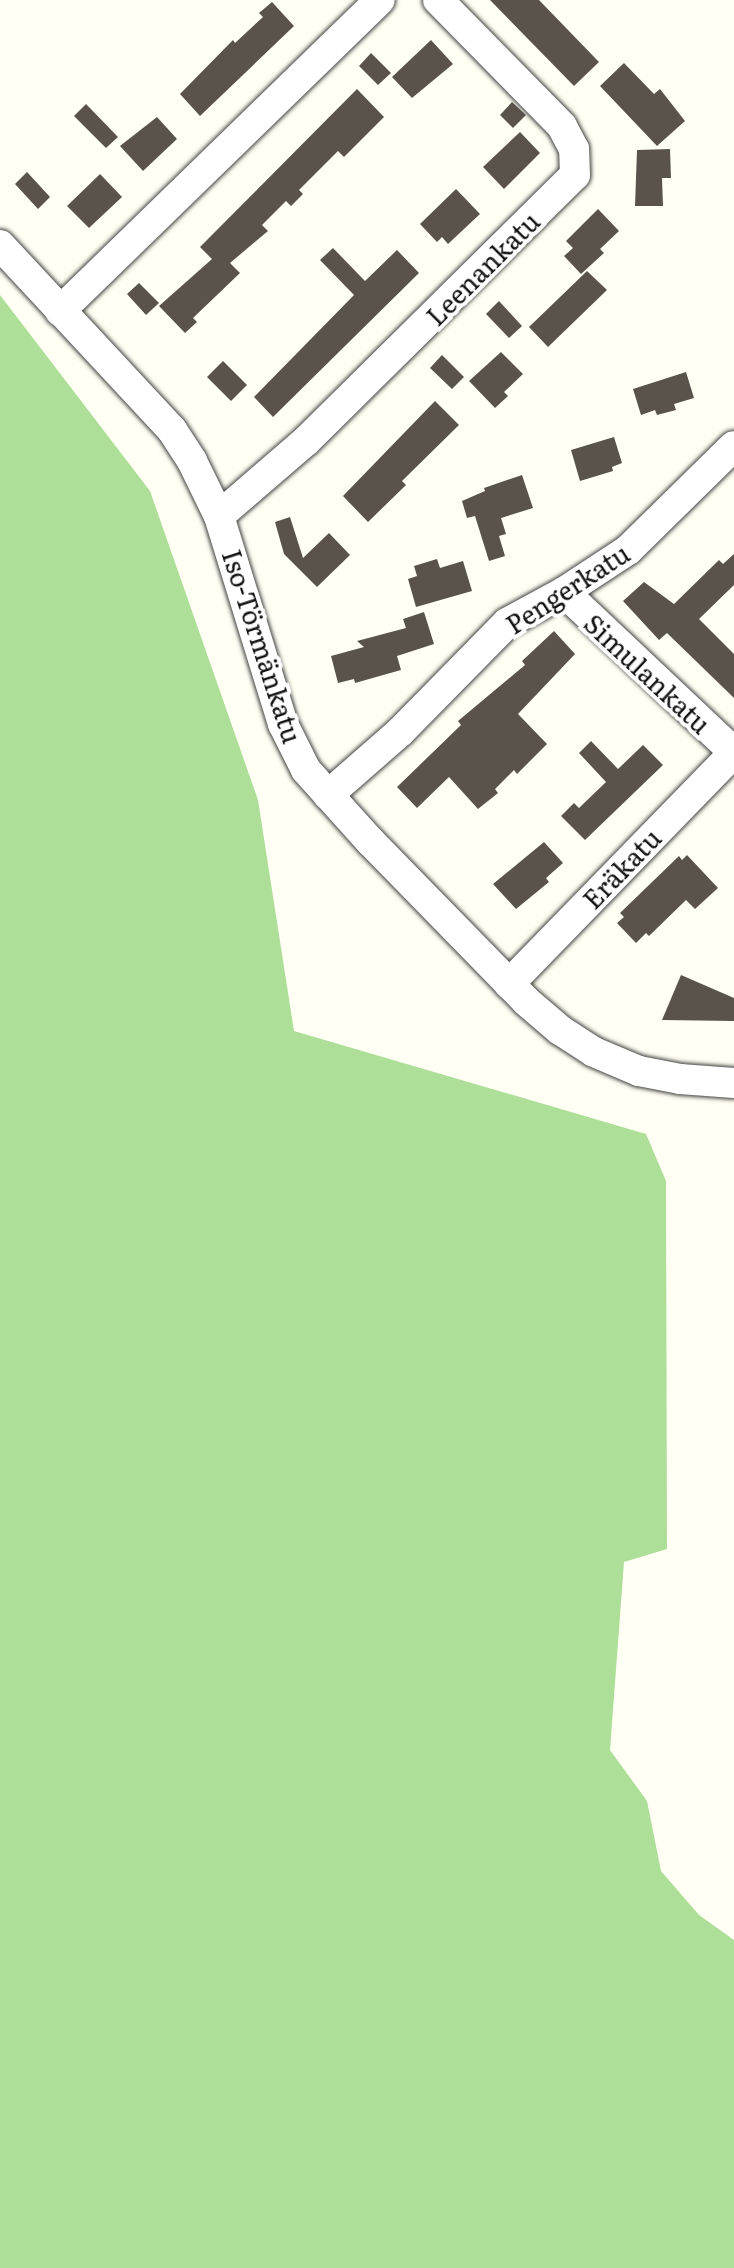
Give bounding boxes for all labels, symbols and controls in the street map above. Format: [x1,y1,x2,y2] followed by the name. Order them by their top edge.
[419,205,545,331] street label: Leenankatu
[499,537,635,639] street label: Pengerkatu
[217,545,309,747] street label: Iso-Törmänkatu
[579,607,717,739] street label: Simulankatu
[576,822,666,914] street label: Eräkatu

